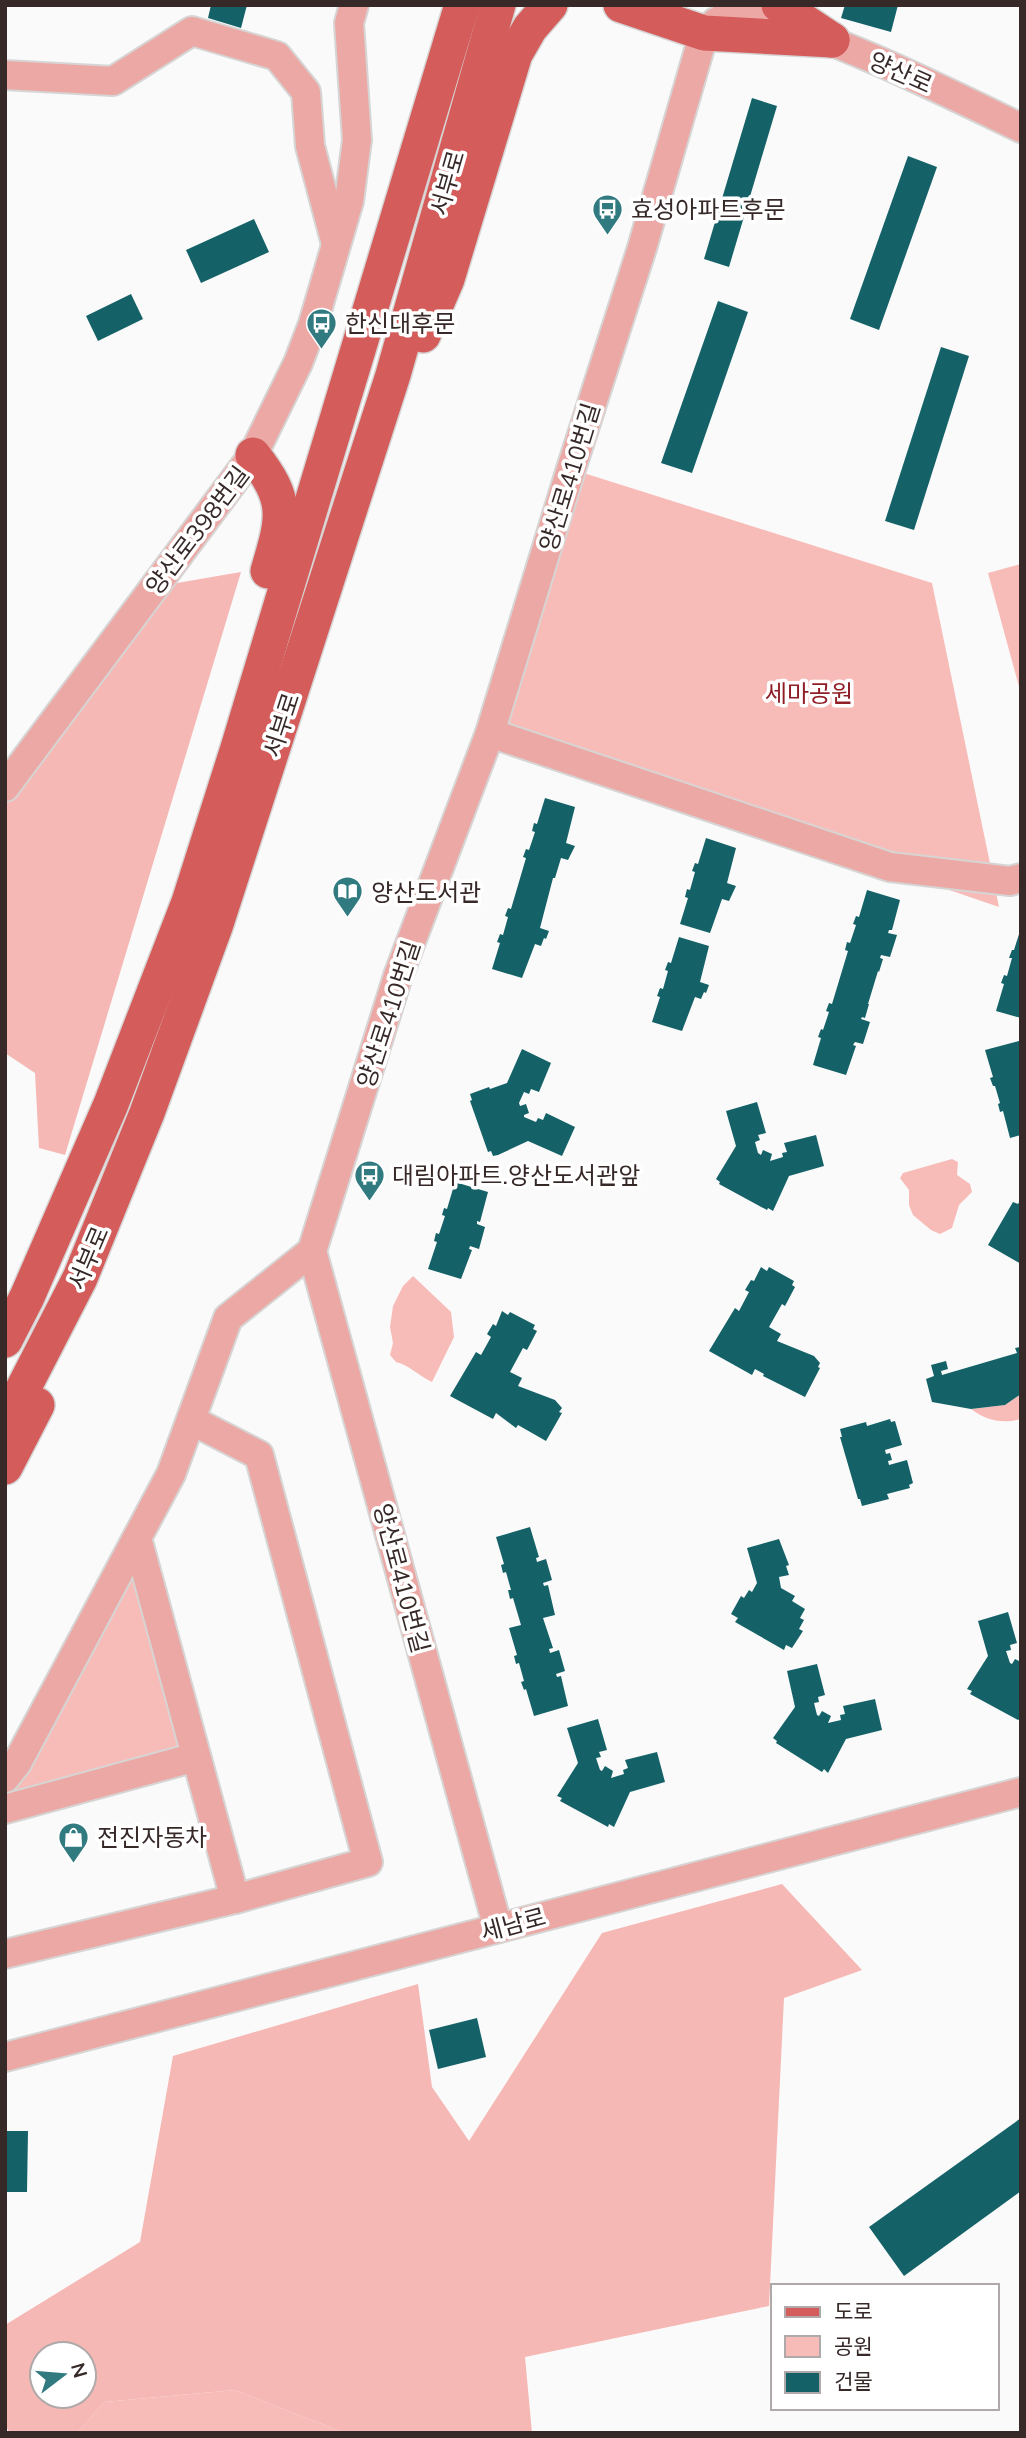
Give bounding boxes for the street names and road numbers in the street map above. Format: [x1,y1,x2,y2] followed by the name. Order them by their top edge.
[865,45,937,99] street label: 양산로
[423,147,471,219] street label: 서부로
[532,399,606,555] street label: 양산로410번길
[139,460,255,600] street label: 양산로398번길
[256,689,306,761] street label: 서부로
[350,936,426,1092] street label: 양산로410번길
[61,1222,115,1294] street label: 서부로
[368,1500,436,1656] street label: 양산로410번길
[477,1901,549,1947] street label: 세남로

